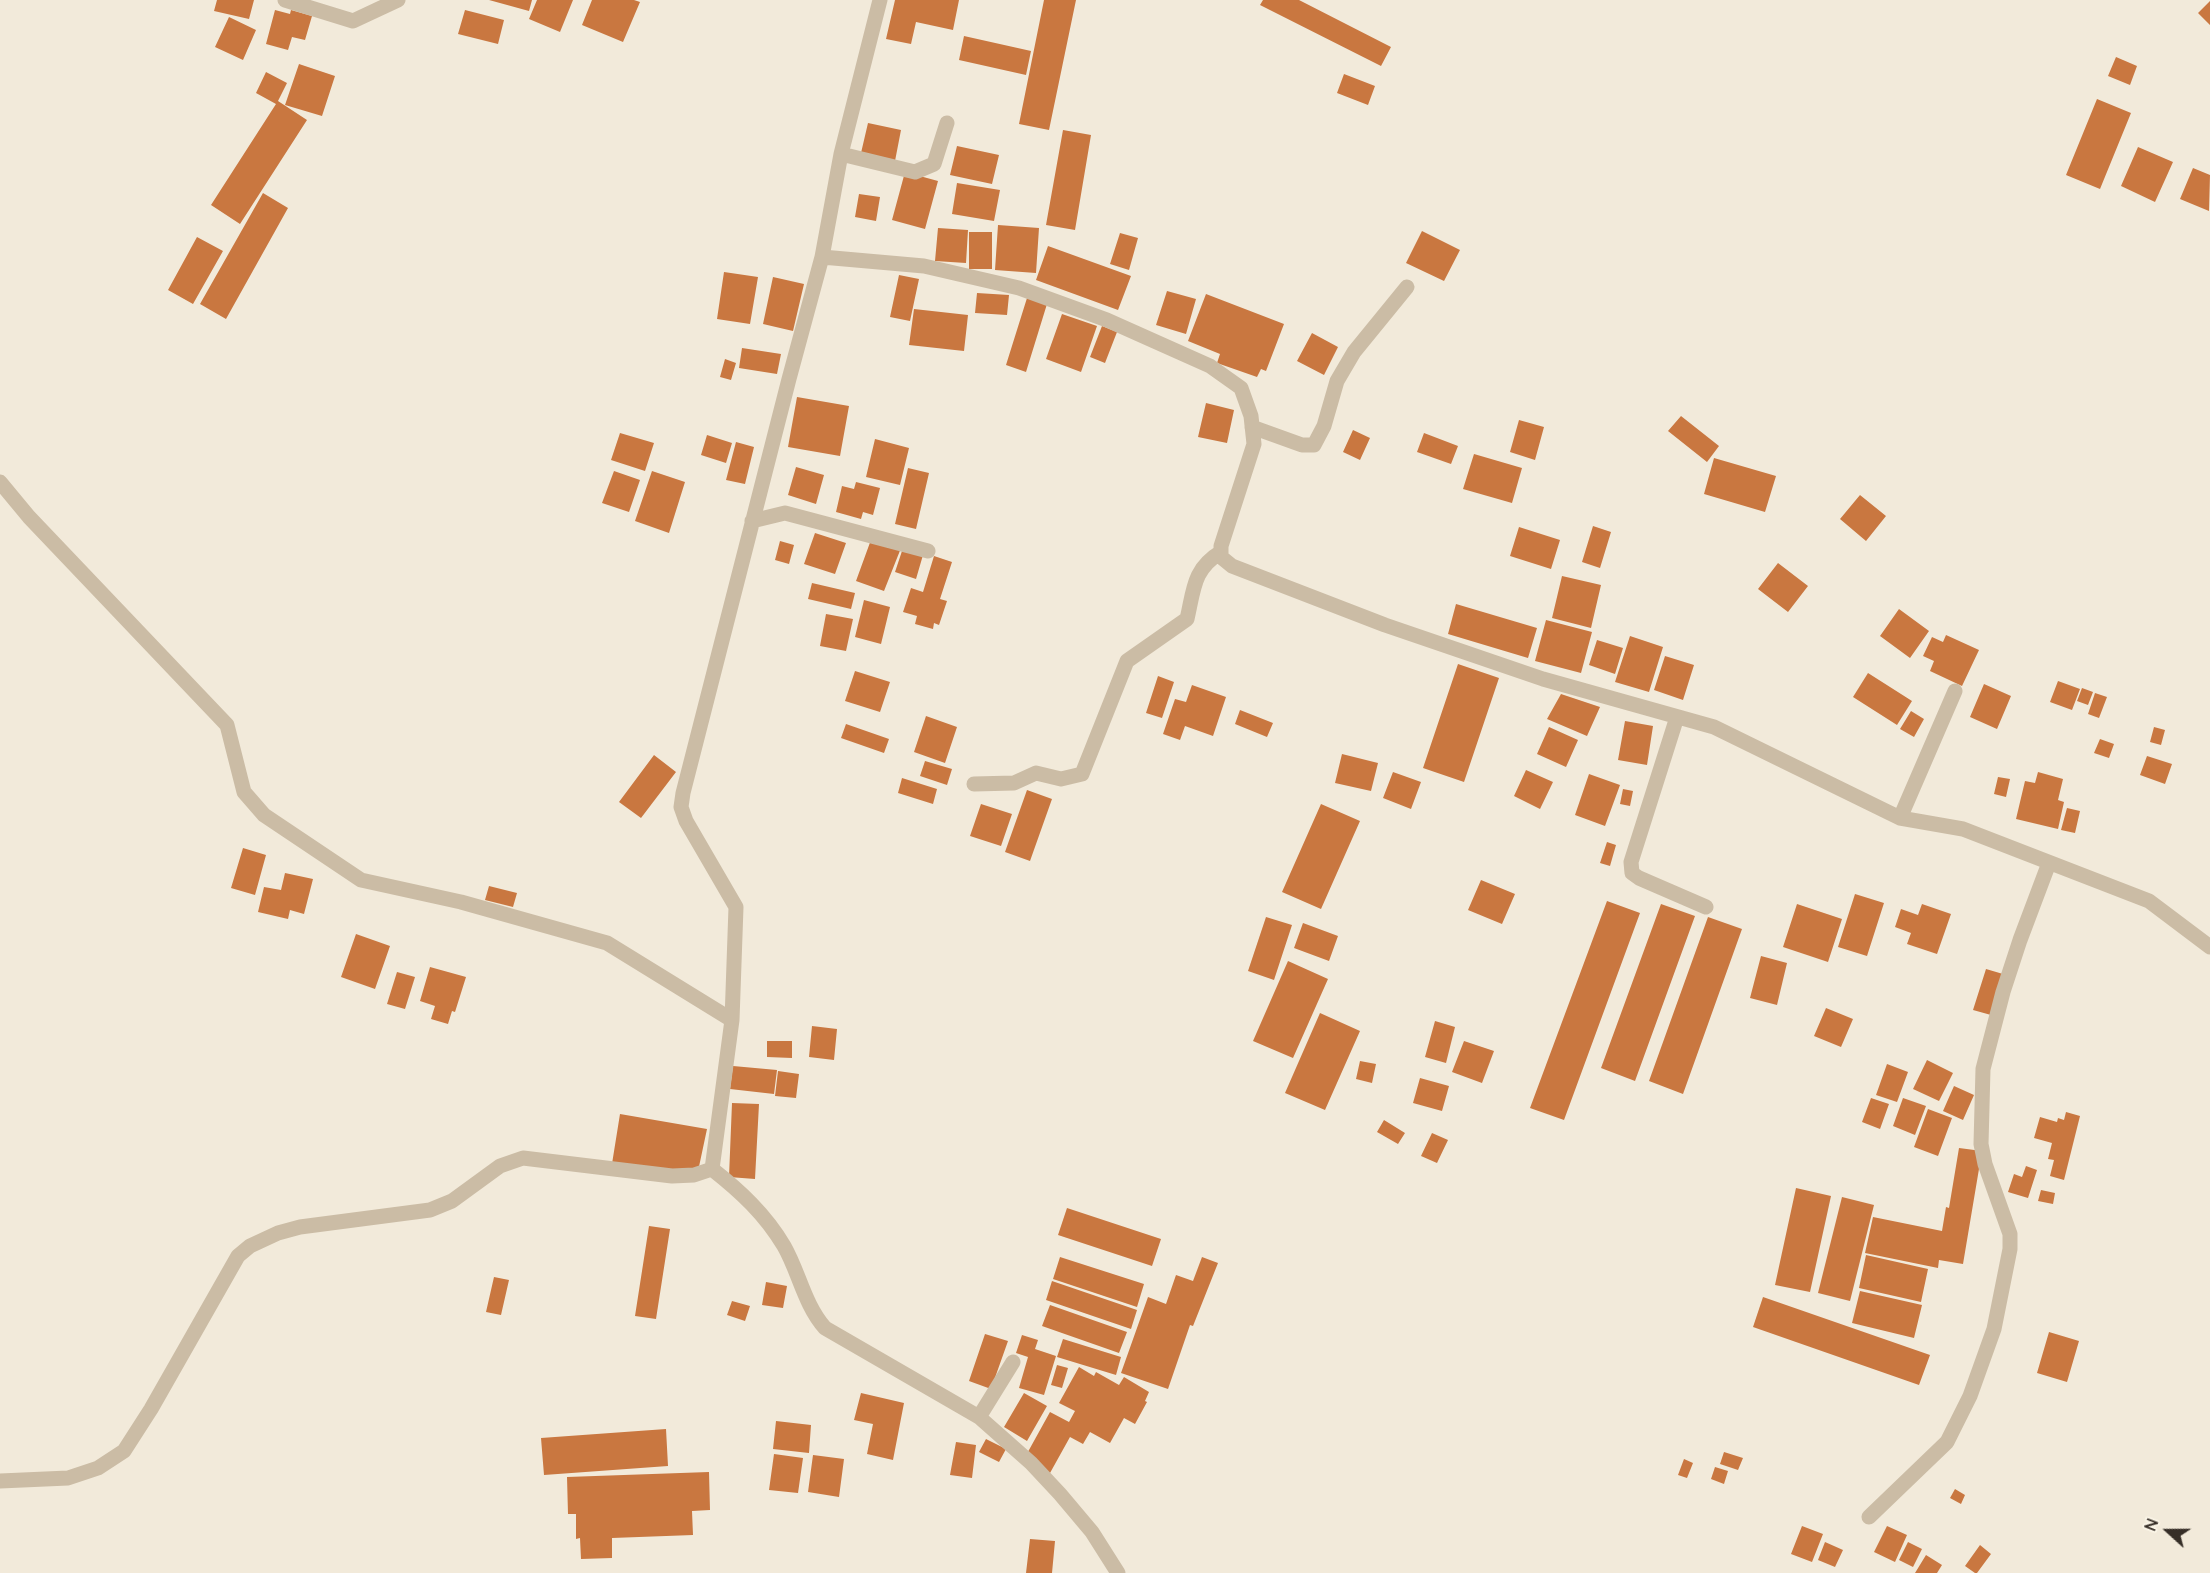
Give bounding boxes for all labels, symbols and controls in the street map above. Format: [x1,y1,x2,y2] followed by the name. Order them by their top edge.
[2138,1501,2198,1561] north arrow
[2140,1515,2163,1534] text: N

